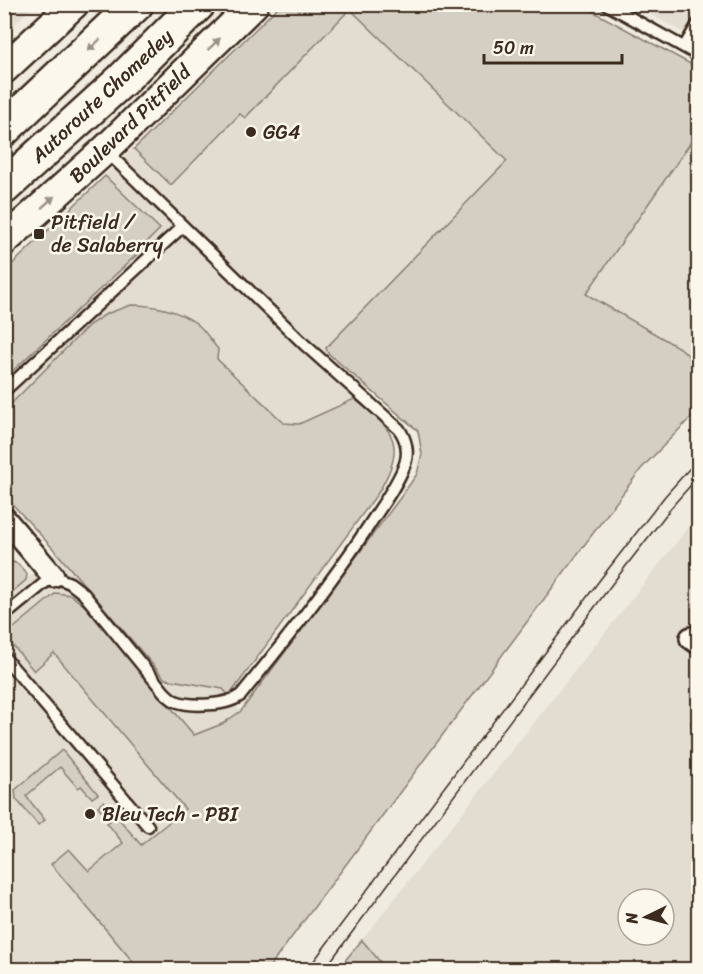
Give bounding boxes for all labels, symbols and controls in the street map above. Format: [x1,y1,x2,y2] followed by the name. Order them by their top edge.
[22,20,182,173] street label: Autoroute Chomedey
[484,27,622,65] scale bar
[493,32,534,64] text: 50 m
[87,38,101,52] one-way arrow
[206,38,220,52] one-way arrow
[61,55,200,192] street label: Boulevard Pitfield
[263,115,300,150] place label: GG4
[244,125,258,139] marker: GG4
[40,196,55,209] one-way arrow
[51,205,164,263] place label: Pitfield / de Salaberry
[32,227,46,241] marker: Pitfield / de Salaberry
[102,797,239,832] place label: Bleu Tech - PBI
[83,807,97,821] marker: Bleu Tech - PBI
[616,887,676,947] north arrow
[617,911,647,926] text: N

